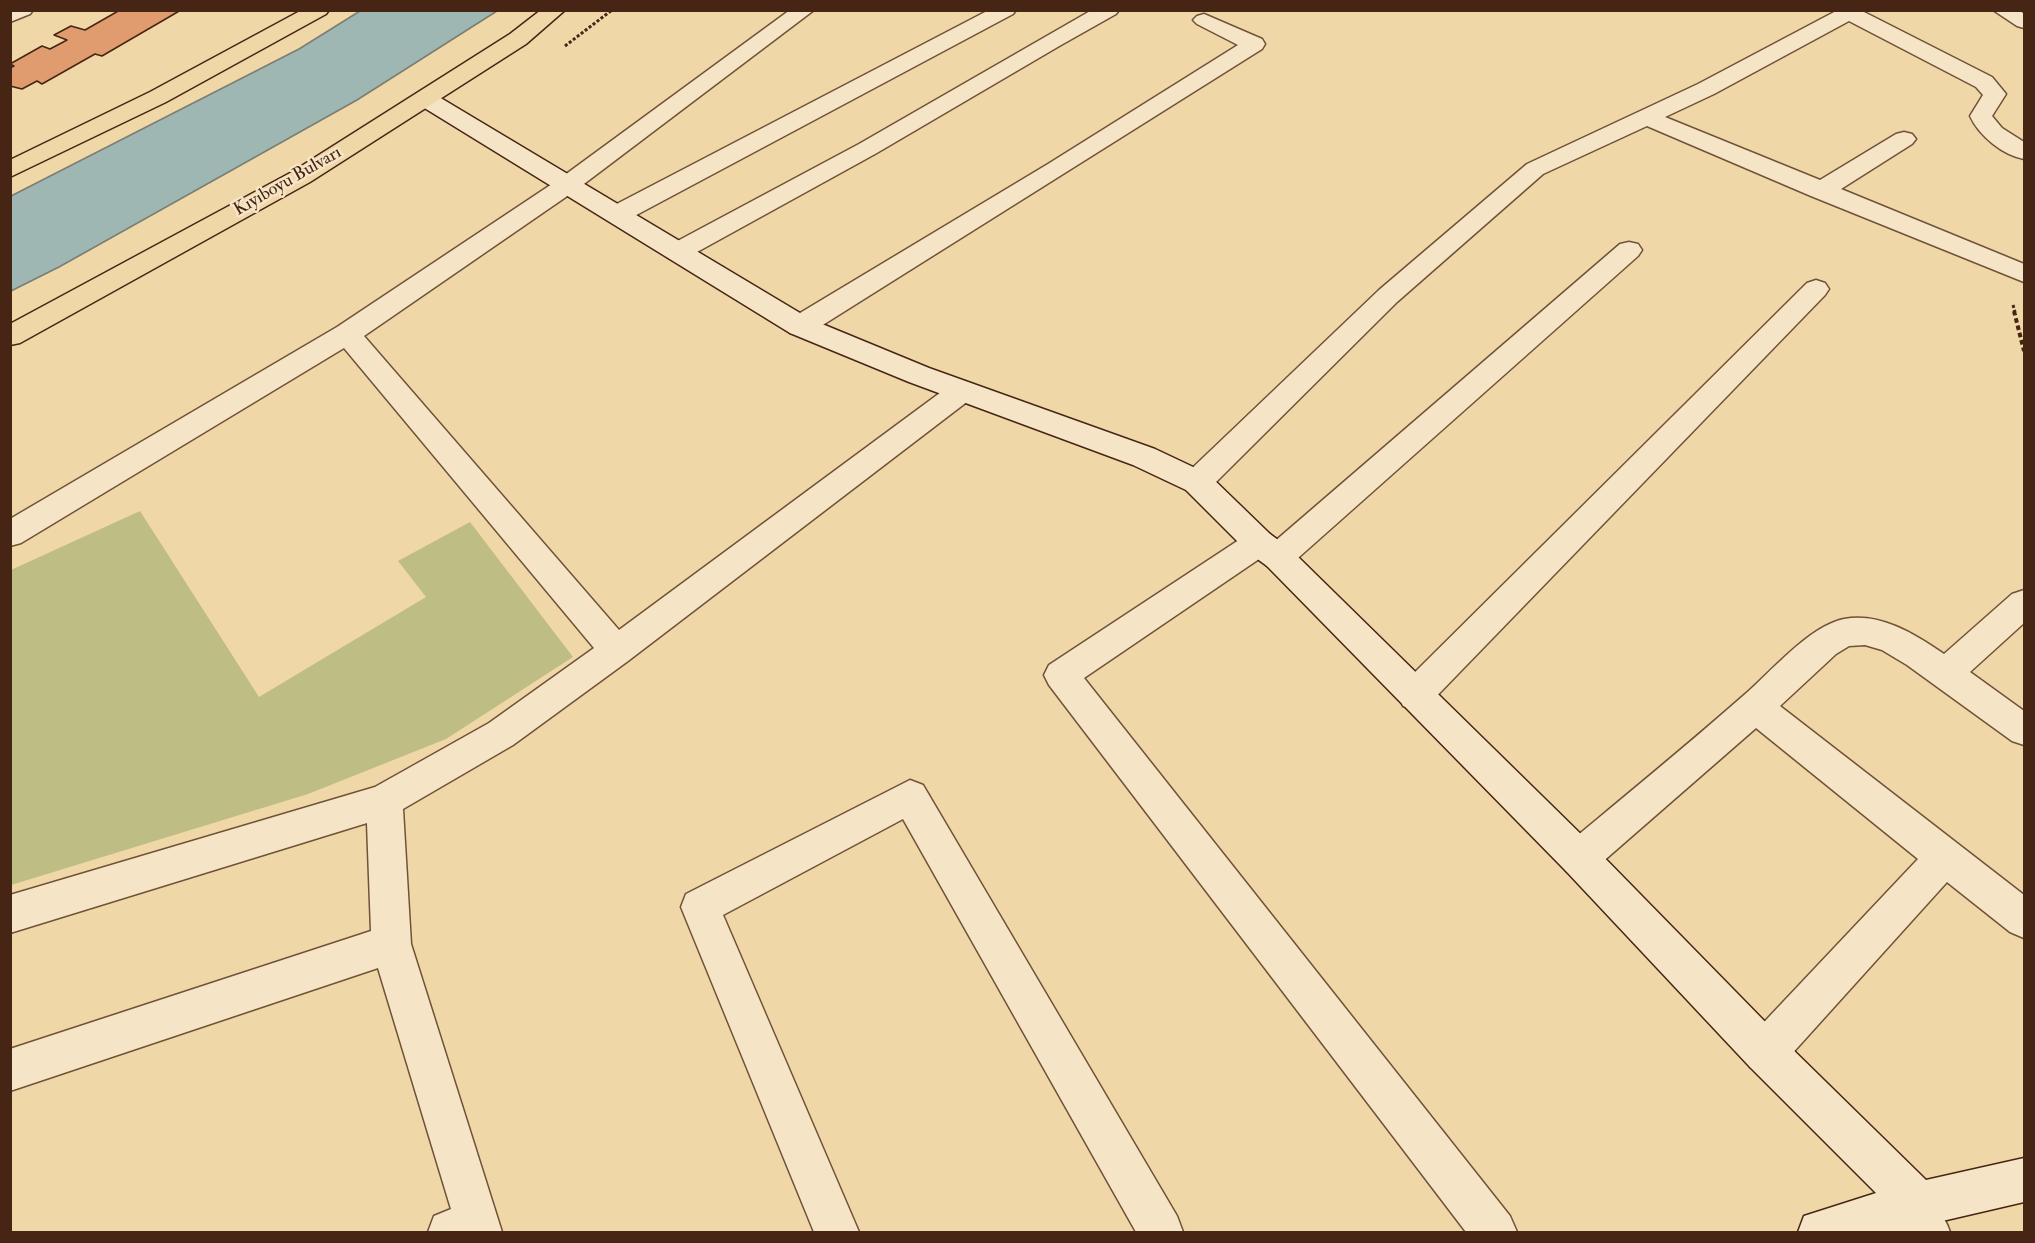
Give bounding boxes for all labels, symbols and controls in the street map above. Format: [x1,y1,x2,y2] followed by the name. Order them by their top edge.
[230,142,346,222] street label: Kıyıboyu Bulvarı

